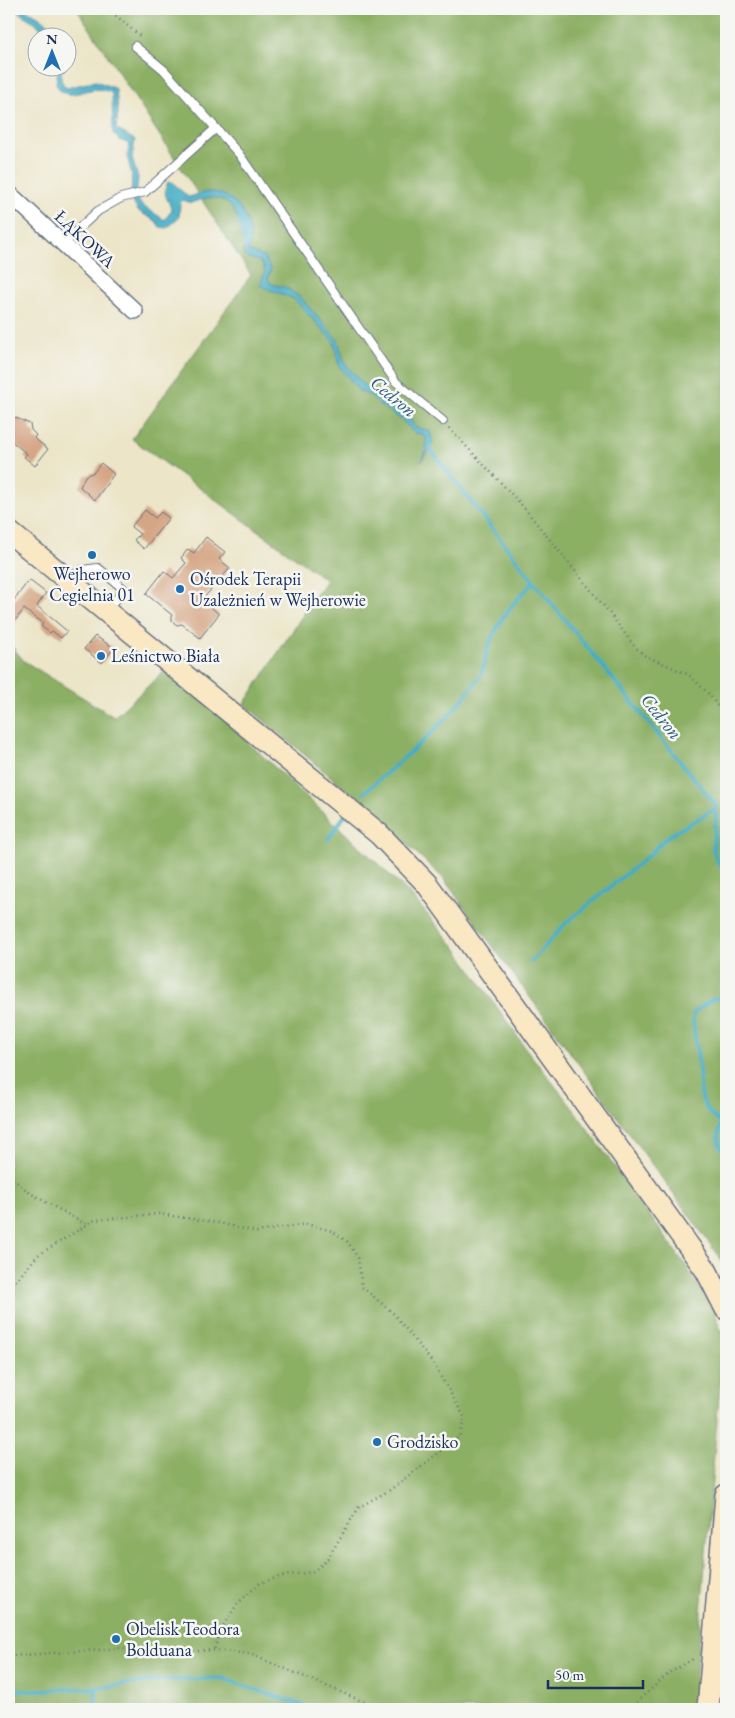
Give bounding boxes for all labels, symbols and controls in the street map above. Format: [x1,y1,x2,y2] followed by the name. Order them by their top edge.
[28,28,78,78] north arrow
[46,30,58,48] text: N
[50,205,121,273] street label: ŁĄKOWA
[365,370,422,423] water label: Cedron
[86,549,98,561] marker: Wejherowo Cegielnia 01
[49,562,135,606] place label: Wejherowo Cegielnia 01
[190,567,366,611] place label: Ośrodek Terapii Uzależnień w Wejherowie
[174,583,186,595] marker: Ośrodek Terapii Uzależnień w Wejherowie
[111,644,221,667] place label: Leśnictwo Biała
[95,650,107,662] marker: Leśnictwo Biała
[635,688,688,745] water label: Cedron
[387,1430,459,1453] place label: Grodzisko
[371,1436,383,1448] marker: Grodzisko
[126,1617,241,1661] place label: Obelisk Teodora Bolduana
[110,1633,122,1645] marker: Obelisk Teodora Bolduana
[548,1658,642,1690] scale bar
[555,1665,584,1684] text: 50 m

